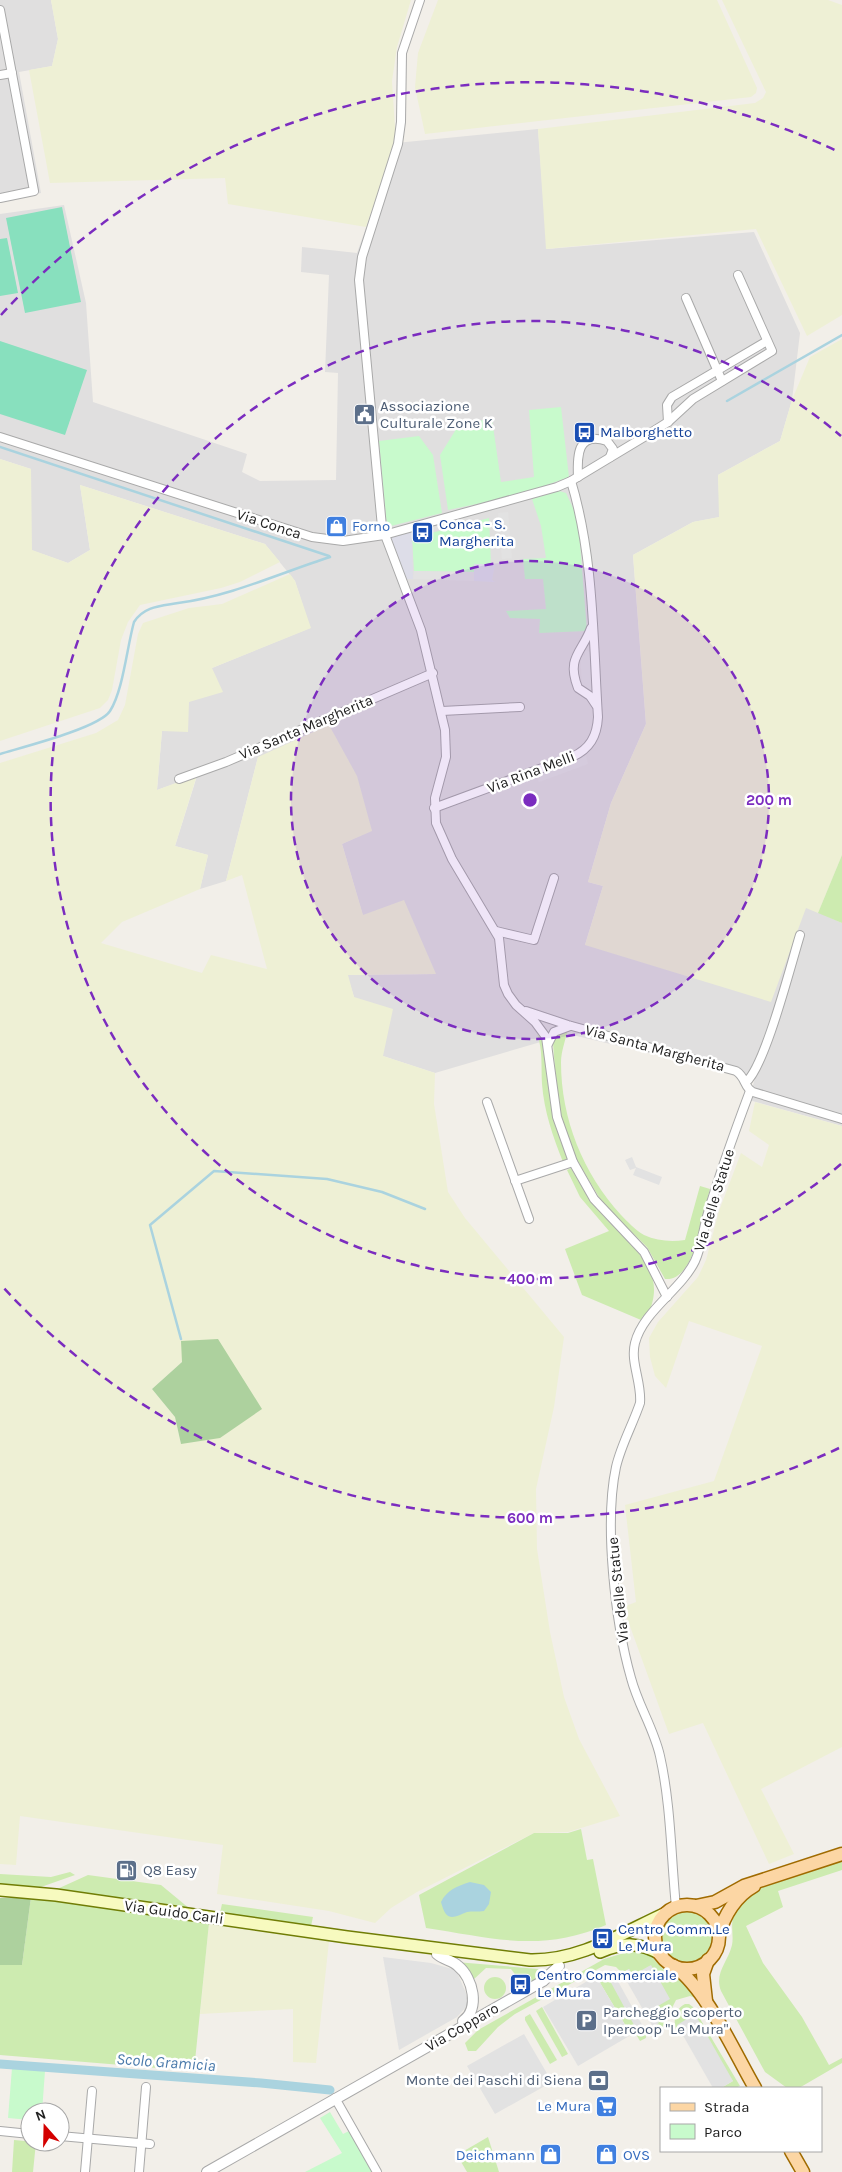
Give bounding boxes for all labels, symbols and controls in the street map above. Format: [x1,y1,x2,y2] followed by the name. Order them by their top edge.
[380,397,493,432] place label: Associazione Culturale Zone K
[352,403,376,427] public building icon: Associazione Culturale Zone K
[572,420,596,444] bus stop icon: Malborghetto
[600,423,692,441] place label: Malborghetto
[234,505,304,543] street label: Via Conca
[324,514,348,538] shop icon: Forno
[439,515,514,550] place label: Conca - S. Margherita
[352,517,390,535] place label: Forno
[411,521,435,545] bus stop icon: Conca - S. Margherita
[236,691,376,763] street label: Via Santa Margherita
[485,747,577,797] street label: Via Rina Melli
[521,791,539,809] centre of rings
[746,791,792,809] text: 200 m
[583,1021,727,1075] street label: Via Santa Margherita
[690,1147,738,1253] street label: Via delle Statue
[507,1270,553,1288] text: 400 m
[507,1509,553,1527] text: 600 m
[603,1536,633,1644] street label: Via delle Statue
[115,1858,139,1882] fuel station icon: Q8 Easy
[143,1861,197,1879] place label: Q8 Easy
[123,1896,225,1928] street label: Via Guido Carli
[618,1920,730,1955] place label: Centro Comm.Le Le Mura
[590,1926,614,1950] bus stop icon: Centro Comm.Le Le Mura
[537,1966,677,2001] place label: Centro Commerciale Le Mura
[509,1972,533,1996] bus stop icon: Centro Commerciale Le Mura
[422,1999,502,2055] street label: Via Copparo
[603,2003,742,2038] place label: Parcheggio scoperto Ipercoop "Le Mura"
[575,2009,599,2033] parking icon: Parcheggio scoperto Ipercoop "Le Mura"
[116,2049,216,2075] water label: Scolo Gramicia
[586,2068,610,2092] bank icon: Monte dei Paschi di Siena
[406,2071,582,2089] place label: Monte dei Paschi di Siena
[660,2087,822,2152] legend
[595,2094,619,2118] supermarket icon: Le Mura
[537,2097,591,2115] place label: Le Mura
[704,2098,750,2116] text: Strada
[20,2102,70,2152] north arrow
[33,2106,48,2125] text: N
[704,2123,742,2141] text: Parco
[539,2143,563,2167] shop icon: Deichmann
[595,2143,619,2167] shop icon: OVS
[456,2146,535,2164] place label: Deichmann
[623,2146,650,2164] place label: OVS

